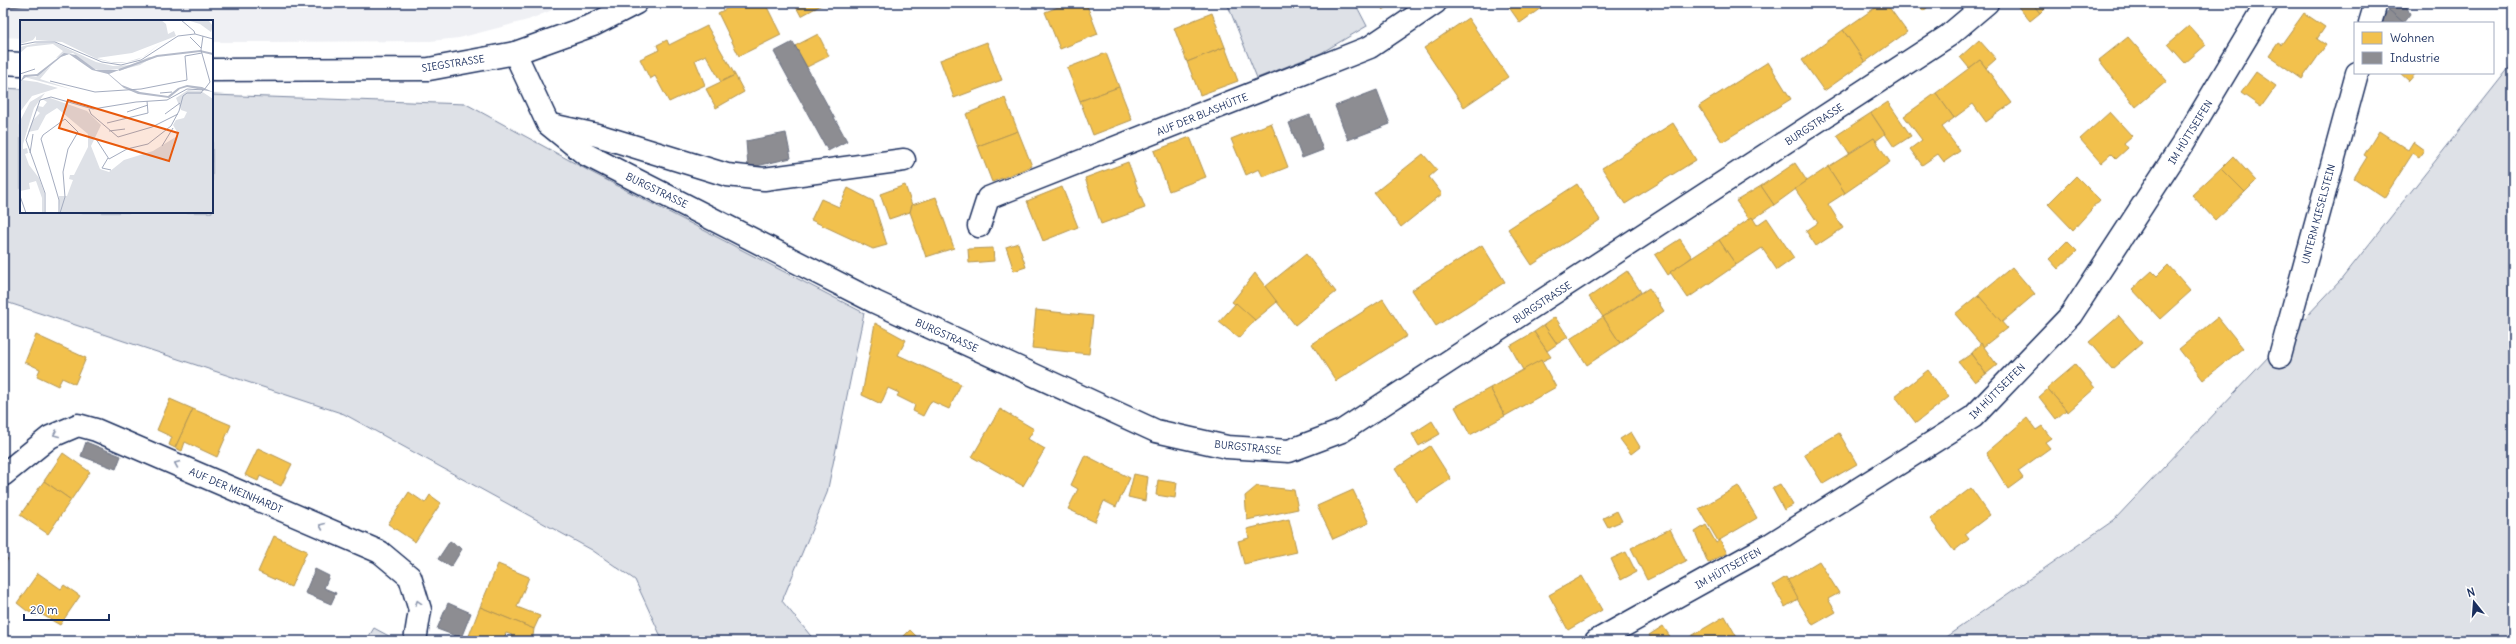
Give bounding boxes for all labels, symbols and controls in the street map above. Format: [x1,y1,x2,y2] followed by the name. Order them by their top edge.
[20,20,213,213] inset map
[2354,22,2494,74] legend
[2390,30,2435,45] text: Wohnen
[2390,50,2440,65] text: Industrie
[421,52,486,75] street label: SIEGSTRASSE
[1155,90,1250,139] street label: AUF DER BLASHÜTTE
[2165,98,2215,167] street label: IM HÜTTSEIFEN
[1782,101,1846,148] street label: BURGSTRASSE
[2299,163,2338,266] street label: UNTERM KIESELSTEIN
[624,170,690,211] street label: BURGSTRASSE
[1510,279,1574,326] street label: BURGSTRASSE
[913,316,980,355] street label: BURGSTRASSE
[1967,361,2028,422] street label: IM HÜTTSEIFEN
[53,430,60,438] one-way arrow
[1214,438,1282,458] street label: BURGSTRASSE
[173,461,181,469] one-way arrow
[187,465,284,516] street label: AUF DER MEINHARDT
[318,523,326,531] one-way arrow
[1693,545,1764,592] street label: IM HÜTTSEIFEN
[2454,582,2494,622] north arrow
[2465,585,2477,600] text: N
[24,596,109,622] scale bar
[414,599,423,606] one-way arrow
[30,602,58,617] text: 20 m

